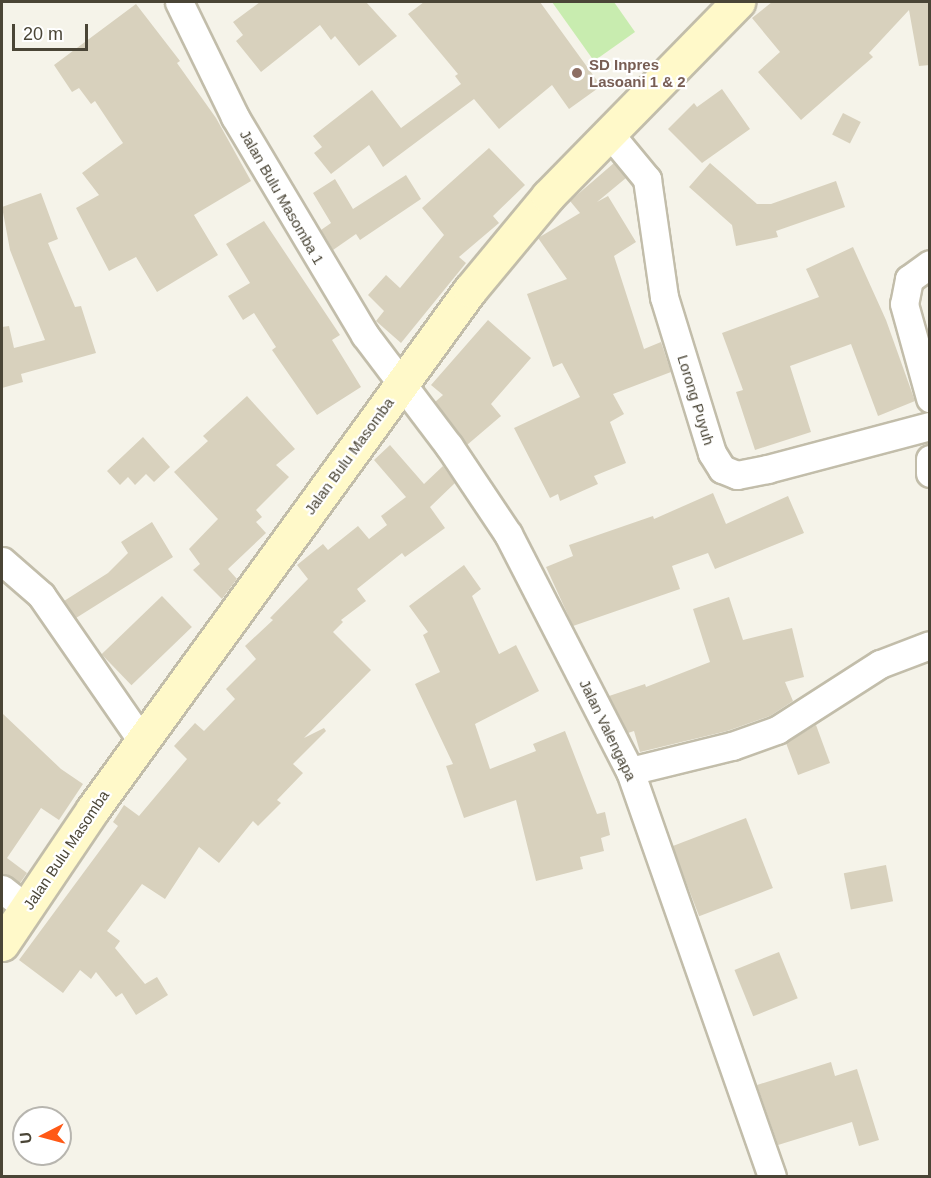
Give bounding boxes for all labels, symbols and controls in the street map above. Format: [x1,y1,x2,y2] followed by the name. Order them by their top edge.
[15,12,92,50] scale bar
[23,24,63,44] text: 20 m
[589,55,686,90] place label: SD Inpres Lasoani 1 & 2
[570,66,584,80] marker: SD Inpres Lasoani 1 & 2
[236,126,328,268] street label: Jalan Bulu Masomba 1
[674,353,718,447] street label: Lorong Puyuh
[301,394,397,518] street label: Jalan Bulu Masomba
[576,676,640,784] street label: Jalan Valengapa
[19,787,113,913] street label: Jalan Bulu Masomba
[12,1106,72,1166] north arrow
[17,1131,35,1144] text: U

